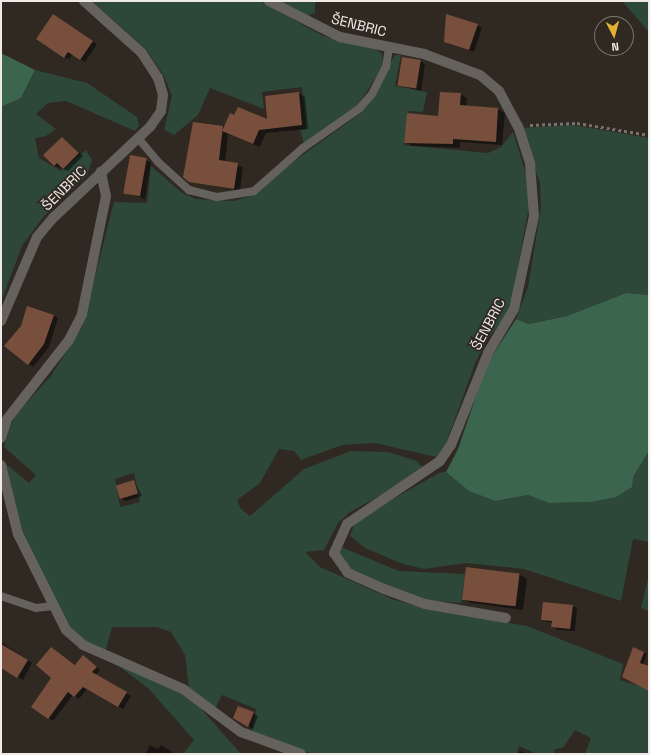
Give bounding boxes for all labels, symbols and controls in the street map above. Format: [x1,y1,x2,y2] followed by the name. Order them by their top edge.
[330,10,388,40] street label: ŠENBRIC
[594,16,634,56] north arrow
[611,40,620,54] text: N
[38,162,90,214] street label: ŠENBRIC
[467,295,509,353] street label: ŠENBRIC

